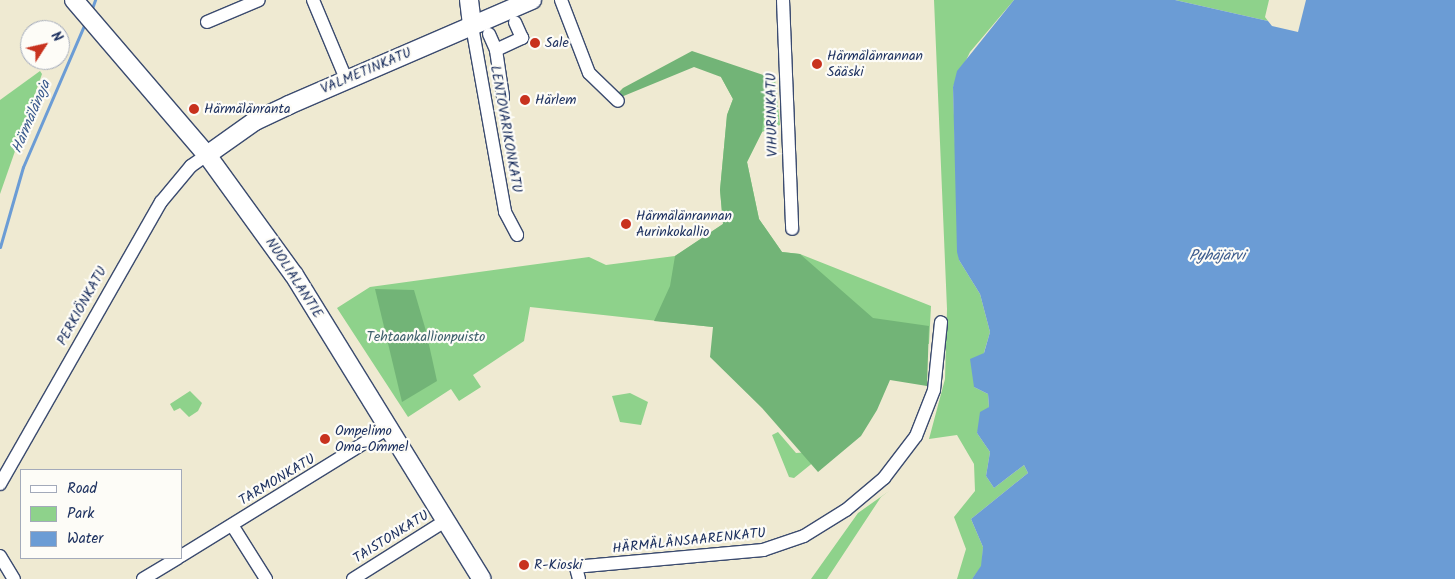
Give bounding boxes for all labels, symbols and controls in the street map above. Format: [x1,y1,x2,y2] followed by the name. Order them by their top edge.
[20,20,70,70] north arrow
[45,27,68,47] text: N
[545,35,569,51] place label: Sale
[529,37,541,49] marker: Sale
[318,44,414,98] street label: VALMETINKATU
[827,48,923,80] place label: Härmälänrannan Sääski
[811,58,823,70] marker: Härmälänrannan Sääski
[487,64,525,194] street label: LENTOVARIKONKATU
[763,73,781,157] street label: VIHURINKATU
[9,78,55,156] water label: Härmälänoja
[535,92,576,108] place label: Härlem
[519,94,531,106] marker: Härlem
[204,101,291,117] place label: Härmälänranta
[188,103,200,115] marker: Härmälänranta
[636,208,732,240] place label: Härmälänrannan Aurinkokallio
[620,218,632,230] marker: Härmälänrannan Aurinkokallio
[262,235,326,321] street label: NUOLIALANTIE
[1189,248,1245,266] water label: Pyhäjärvi
[53,264,111,348] street label: PERKIÖNKATU
[367,329,485,345] park label: Tehtaankallionpuisto
[335,423,408,456] place label: Ompelimo Oma-Ommel
[319,433,331,445] marker: Ompelimo Oma-Ommel
[236,451,318,509] street label: TARMONKATU
[20,469,182,559] legend
[67,477,97,501] text: Road
[67,502,94,526] text: Park
[350,507,432,567] street label: TAISTONKATU
[611,525,767,557] street label: HÄRMÄLÄNSAARENKATU
[67,527,103,551] text: Water
[534,557,582,573] place label: R-Kioski
[518,559,530,571] marker: R-Kioski

